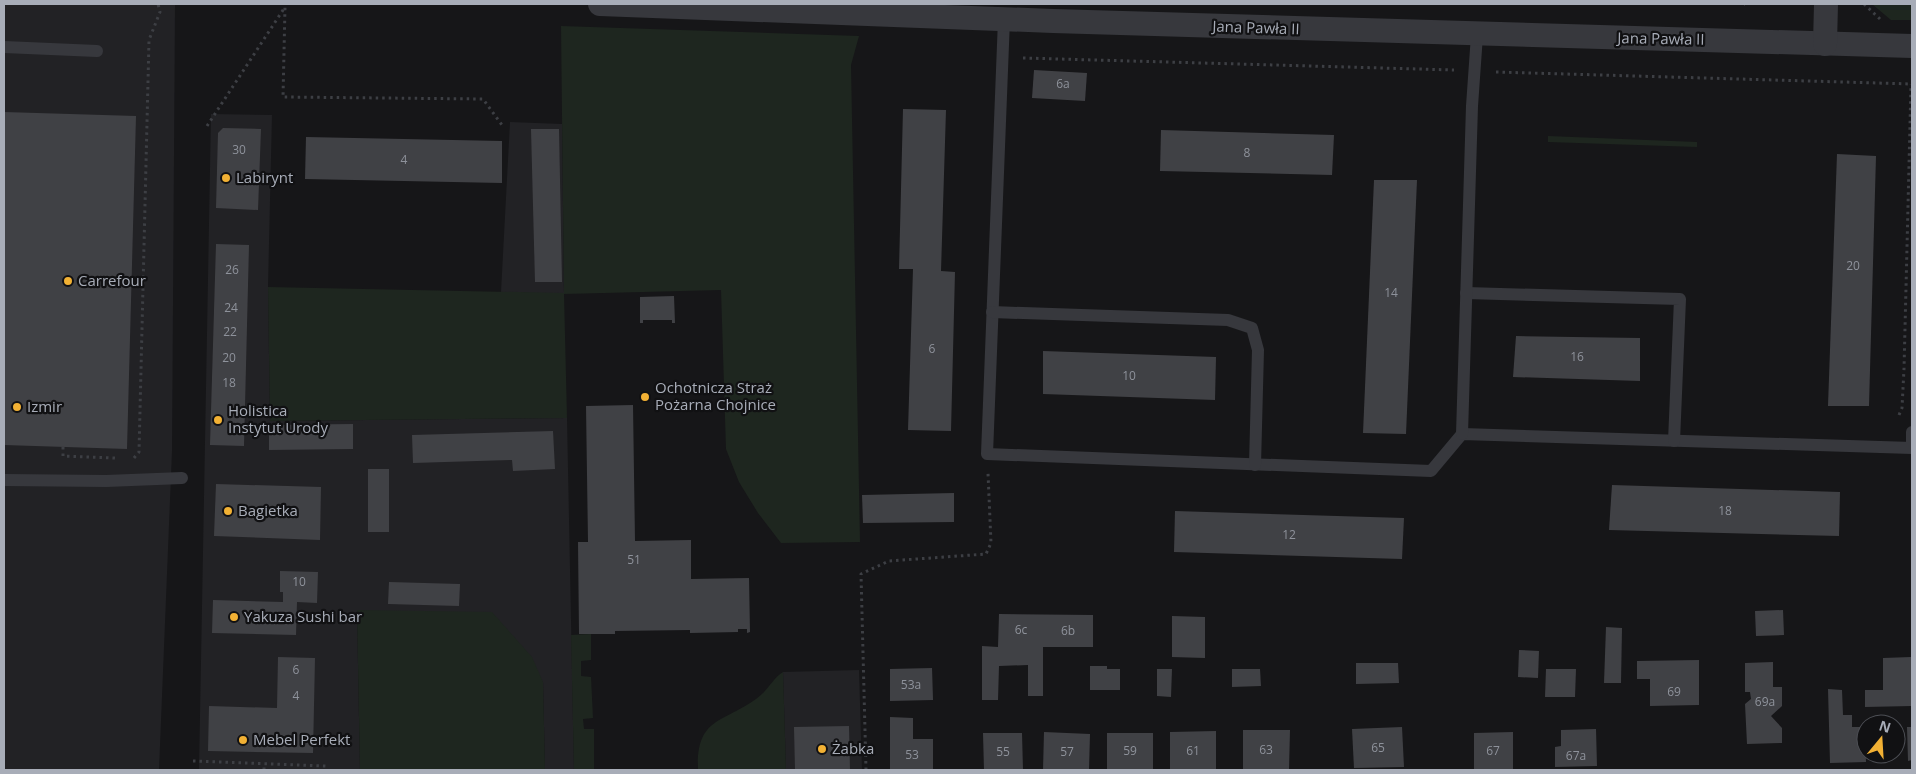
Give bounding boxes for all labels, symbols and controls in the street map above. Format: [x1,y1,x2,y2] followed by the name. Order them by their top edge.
[1210,15,1300,39] street label: Jana Pawła II
[1615,27,1705,49] street label: Jana Pawła II
[1056,75,1070,92] house number: 6a
[232,141,246,158] house number: 30
[1244,144,1251,161] house number: 8
[401,151,408,168] house number: 4
[236,167,293,187] place label: Labirynt
[220,172,232,184] marker: Labirynt
[1846,257,1860,274] house number: 20
[225,261,239,278] house number: 26
[78,270,146,290] place label: Carrefour
[62,275,74,287] marker: Carrefour
[1384,284,1398,301] house number: 14
[224,299,238,316] house number: 24
[223,323,237,340] house number: 22
[929,340,936,357] house number: 6
[1570,348,1584,365] house number: 16
[222,349,236,366] house number: 20
[1122,367,1136,384] house number: 10
[222,374,236,391] house number: 18
[655,377,776,414] place label: Ochotnicza Straż Pożarna Chojnice
[639,391,651,403] marker: Ochotnicza Straż Pożarna Chojnice
[27,396,62,416] place label: Izmir
[228,400,328,437] place label: Holistica Instytut Urody
[11,401,23,413] marker: Izmir
[212,414,224,426] marker: Holistica Instytut Urody
[238,500,298,520] place label: Bagietka
[1718,502,1732,519] house number: 18
[222,505,234,517] marker: Bagietka
[1282,526,1296,543] house number: 12
[627,551,641,568] house number: 51
[292,573,306,590] house number: 10
[244,606,362,626] place label: Yakuza Sushi bar
[228,611,240,623] marker: Yakuza Sushi bar
[1015,621,1028,638] house number: 6c
[1061,622,1075,639] house number: 6b
[293,661,300,678] house number: 6
[901,676,921,693] house number: 53a
[1667,683,1681,700] house number: 69
[293,687,300,704] house number: 4
[1755,693,1775,710] house number: 69a
[1856,714,1906,764] north arrow
[1877,715,1894,737] text: N
[253,729,350,749] place label: Mebel Perfekt
[237,734,249,746] marker: Mebel Perfekt
[832,738,874,758] place label: Żabka
[1371,739,1385,756] house number: 65
[1259,741,1273,758] house number: 63
[1123,742,1137,759] house number: 59
[1186,742,1200,759] house number: 61
[1486,742,1500,759] house number: 67
[816,743,828,755] marker: Żabka
[996,743,1010,760] house number: 55
[1060,743,1074,760] house number: 57
[905,746,919,763] house number: 53
[1566,747,1586,764] house number: 67a

